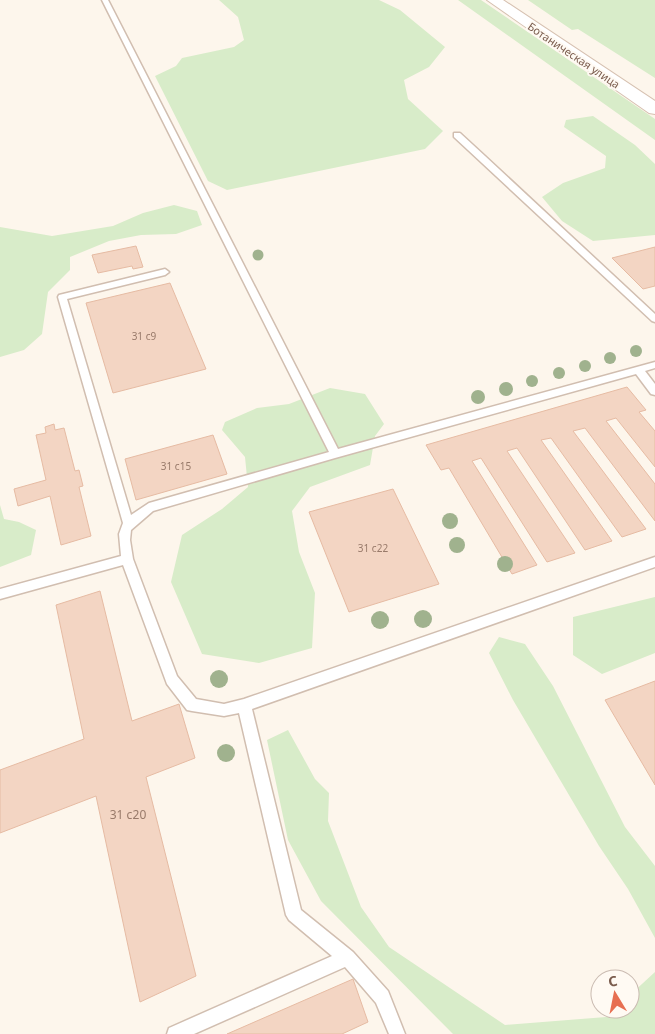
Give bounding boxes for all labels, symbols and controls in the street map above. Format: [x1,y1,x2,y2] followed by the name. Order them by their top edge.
[525,19,623,91] street label: Ботаническая улица
[132,329,157,343] house number: 31 с9
[161,459,191,473] house number: 31 с15
[358,541,388,555] house number: 31 с22
[110,806,146,823] house number: 31 с20
[590,969,640,1019] north arrow
[607,971,619,991] text: С

